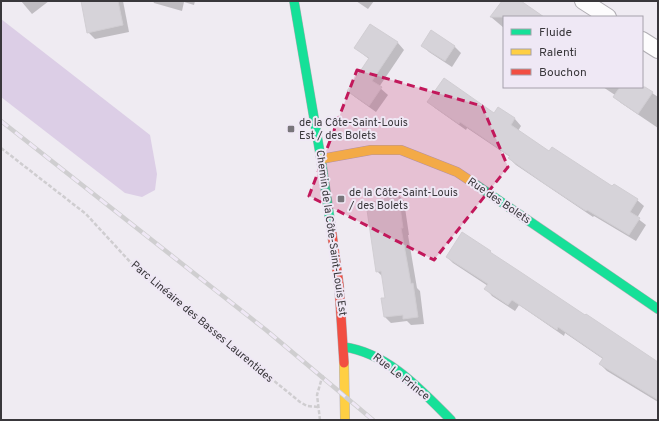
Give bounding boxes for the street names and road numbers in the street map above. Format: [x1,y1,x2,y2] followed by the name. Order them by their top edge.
[312,149,350,317] street label: Chemin de la Côte-Saint-Louis Est
[465,175,533,227] street label: Rue des Bolets
[128,258,276,386] street label: Parc Linéaire des Basses Laurentides
[370,350,432,404] street label: Rue Le Prince

